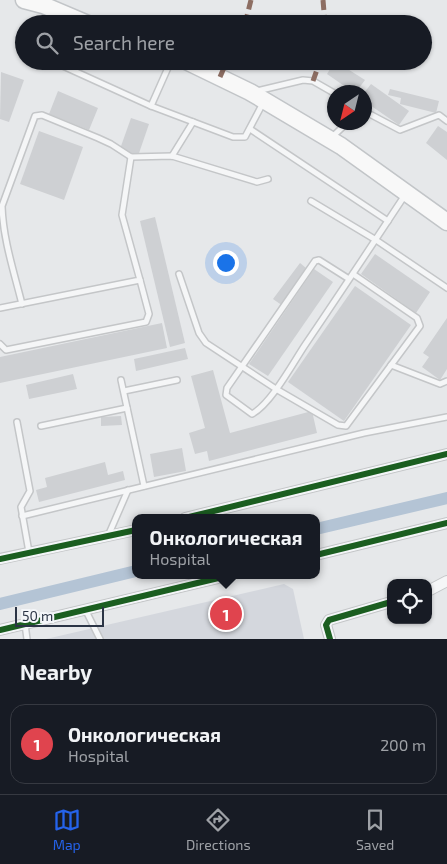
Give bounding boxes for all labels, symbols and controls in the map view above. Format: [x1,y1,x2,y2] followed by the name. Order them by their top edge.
[15,15,432,70] search box
[33,29,61,57] icon: search
[73,31,175,54] text: Search here
[327,85,372,130] north arrow
[213,250,239,276] your location
[132,514,320,579] popup
[150,526,302,549] text: Онкологическая
[150,549,210,568] text: Hospital
[387,579,432,624] map controls
[387,579,432,624] button: locate
[210,595,242,633] pin: 1
[15,604,104,627] scale bar
[22,607,53,624] text: 50 m
[20,659,92,684] text: Nearby
[68,723,221,746] text: Онкологическая
[34,735,40,754] text: 1
[380,735,426,754] text: 200 m
[68,746,129,765] text: Hospital
[53,806,81,853] tab: Map
[186,806,251,853] tab: Directions
[356,806,394,853] tab: Saved

